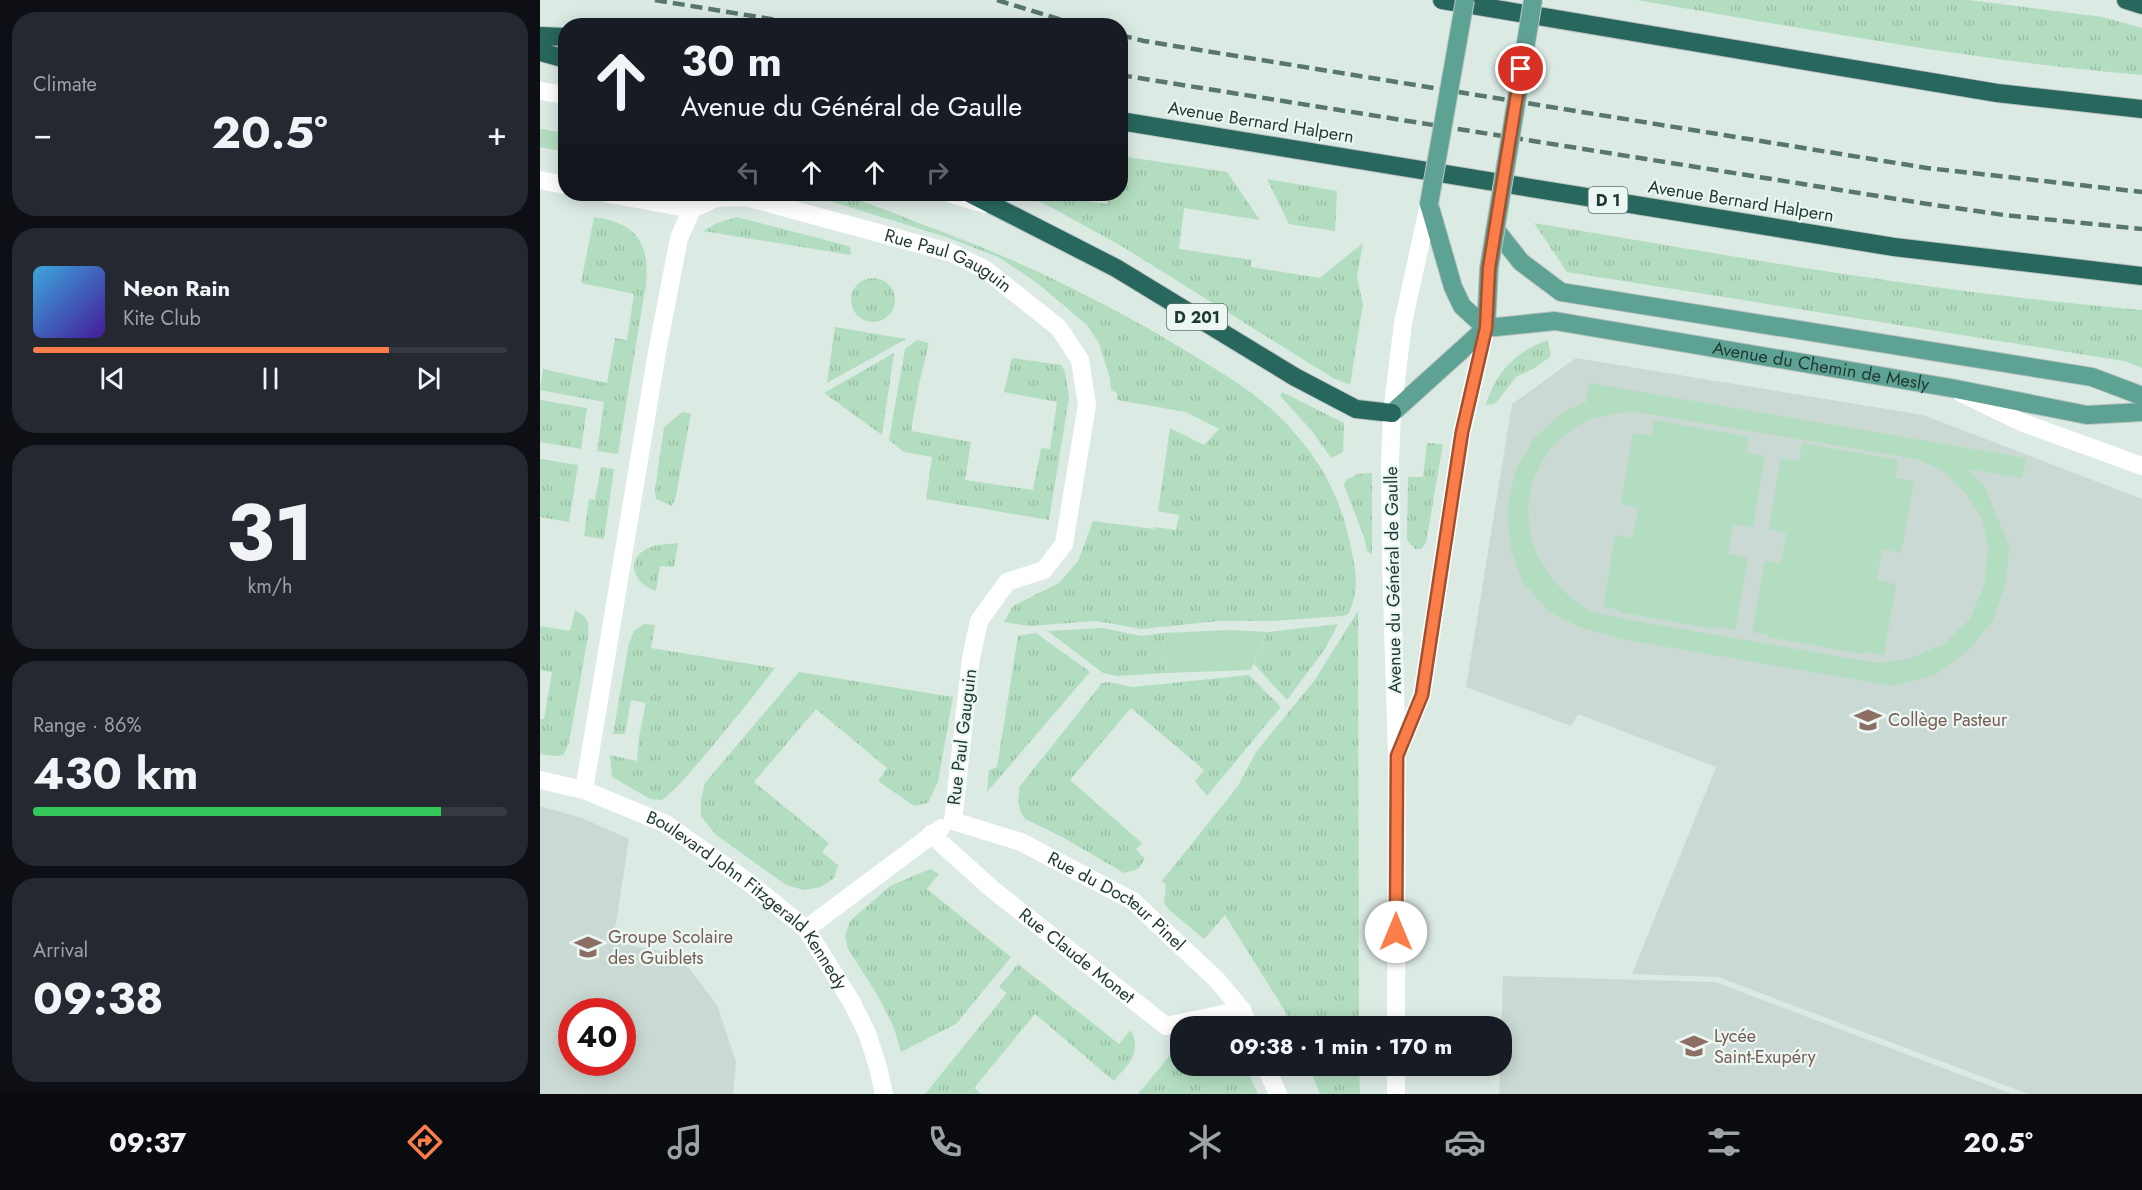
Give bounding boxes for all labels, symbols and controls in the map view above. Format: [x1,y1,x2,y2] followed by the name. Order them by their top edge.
[681,31,782,92] text: 30 m
[582,42,660,120] icon: ahead
[1495,43,1546,94] pin
[1504,52,1537,85] icon: arrive
[33,70,97,99] text: Climate
[681,87,1022,126] text: Avenue du Général de Gaulle
[1166,94,1356,150] street label: Avenue Bernard Halpern
[211,100,328,165] text: 20.5°
[33,110,52,157] text: −
[487,110,507,157] text: +
[732,156,765,189] icon: left
[795,156,828,189] icon: ahead
[858,156,891,189] icon: ahead
[921,156,954,189] icon: right
[1646,173,1836,229] street label: Avenue Bernard Halpern
[1588,187,1628,213] road number: D 1
[882,222,1017,299] street label: Rue Paul Gauguin
[123,272,230,304] text: Neon Rain
[123,304,201,333] text: Kite Club
[1167,304,1227,330] road number: D 201
[1711,335,1931,397] street label: Avenue du Chemin de Mesly
[96,362,129,395] icon: previous
[254,362,287,395] icon: pause
[412,362,445,395] icon: next
[1378,466,1408,694] street label: Avenue du Général de Gaulle
[226,477,314,589] text: 31
[247,572,293,601] text: km/h
[941,667,983,807] street label: Rue Paul Gauguin
[1853,705,1883,735] school or university icon: Collège Pasteur
[1888,707,2008,733] place label: Collège Pasteur
[33,711,141,740] text: Range · 86%
[33,741,199,806] text: 430 km
[642,804,854,995] street label: Boulevard John Fitzgerald Kennedy
[1043,845,1191,957] street label: Rue du Docteur Pinel
[1364,900,1428,964] position arrow
[1013,902,1141,1010] street label: Rue Claude Monet
[608,924,733,971] place label: Groupe Scolaire des Guiblets
[573,932,603,962] school or university icon: Groupe Scolaire des Guiblets
[33,936,88,965] text: Arrival
[33,966,164,1031] text: 09:38
[558,998,636,1076] speed limit sign: 40
[1714,1023,1816,1070] place label: Lycée Saint-Exupéry
[1230,1030,1452,1062] text: 09:38 · 1 min · 170 m
[1679,1031,1709,1061] school or university icon: Lycée Saint-Exupéry
[404,1121,446,1163] icon: directions
[664,1121,706,1163] icon: music
[924,1121,966,1163] icon: phone
[1184,1121,1226,1163] icon: climate
[1444,1121,1486,1163] icon: car
[1703,1121,1745,1163] icon: filters
[109,1123,186,1162] text: 09:37
[1963,1123,2033,1162] text: 20.5°

